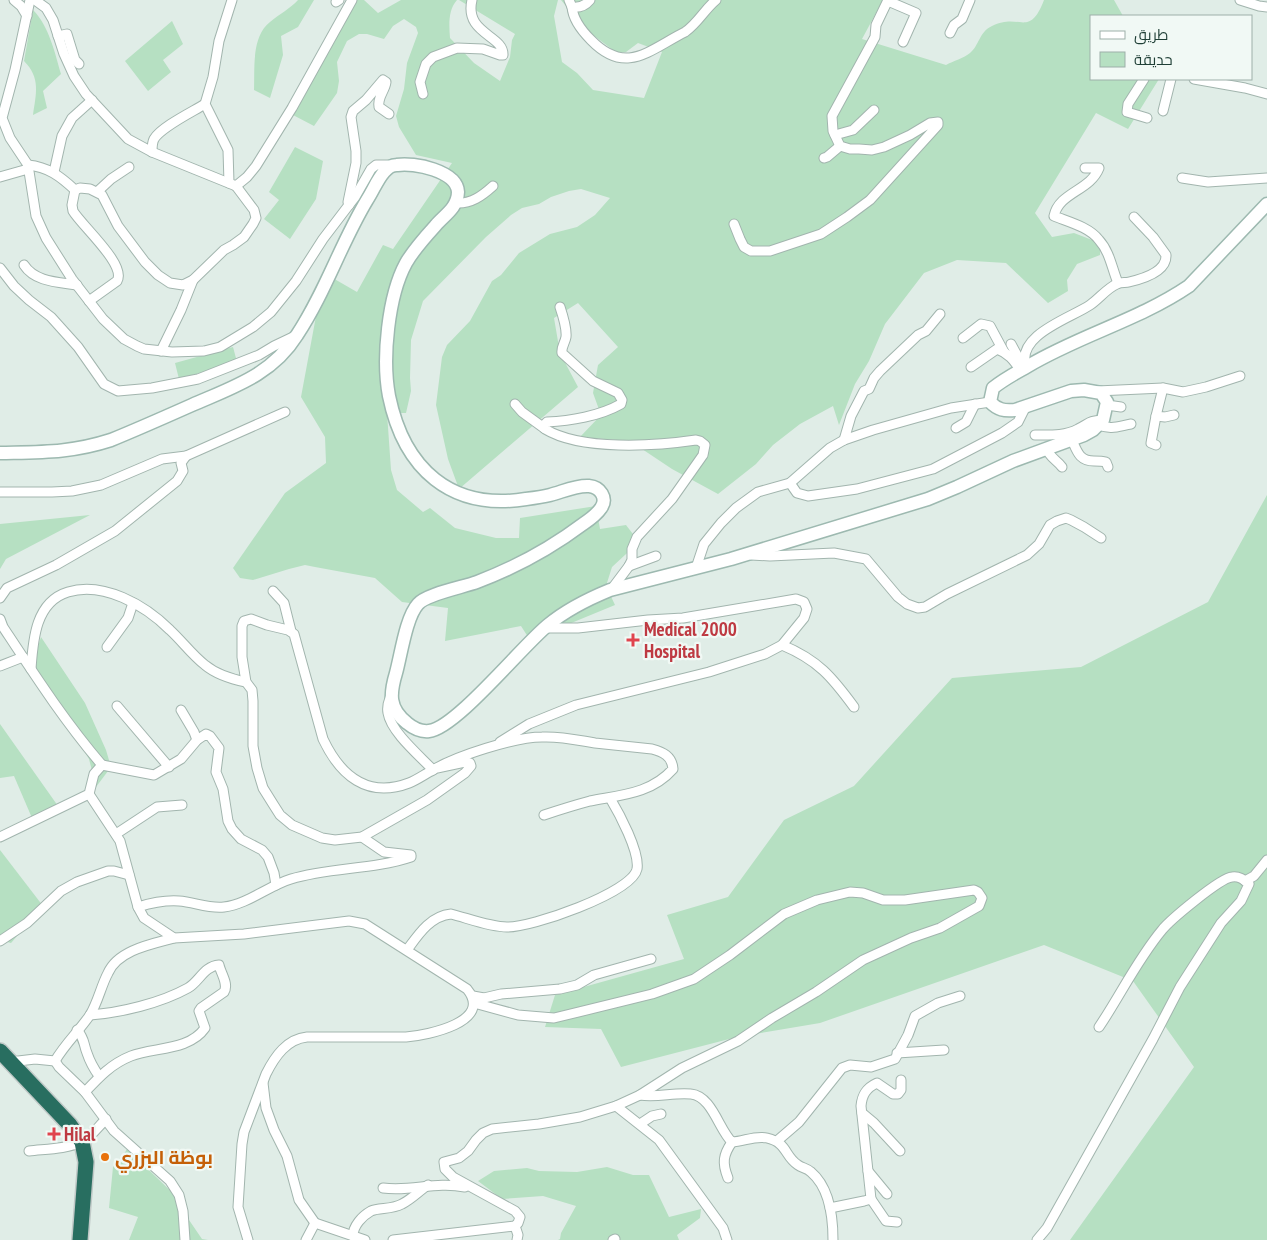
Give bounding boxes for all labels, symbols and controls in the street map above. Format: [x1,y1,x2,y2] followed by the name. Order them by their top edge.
[1090,15,1252,80] legend
[1134,25,1168,45] text: طريق
[1134,50,1173,69] text: حديقة
[644,617,737,663] place label: Medical 2000 Hospital
[626,633,640,647] marker: Medical 2000 Hospital
[64,1122,96,1146] place label: Hilal
[48,1128,60,1140] marker: Hilal
[115,1145,213,1173] place label: بوظة البزري
[99,1151,111,1163] marker: بوظة البزري

